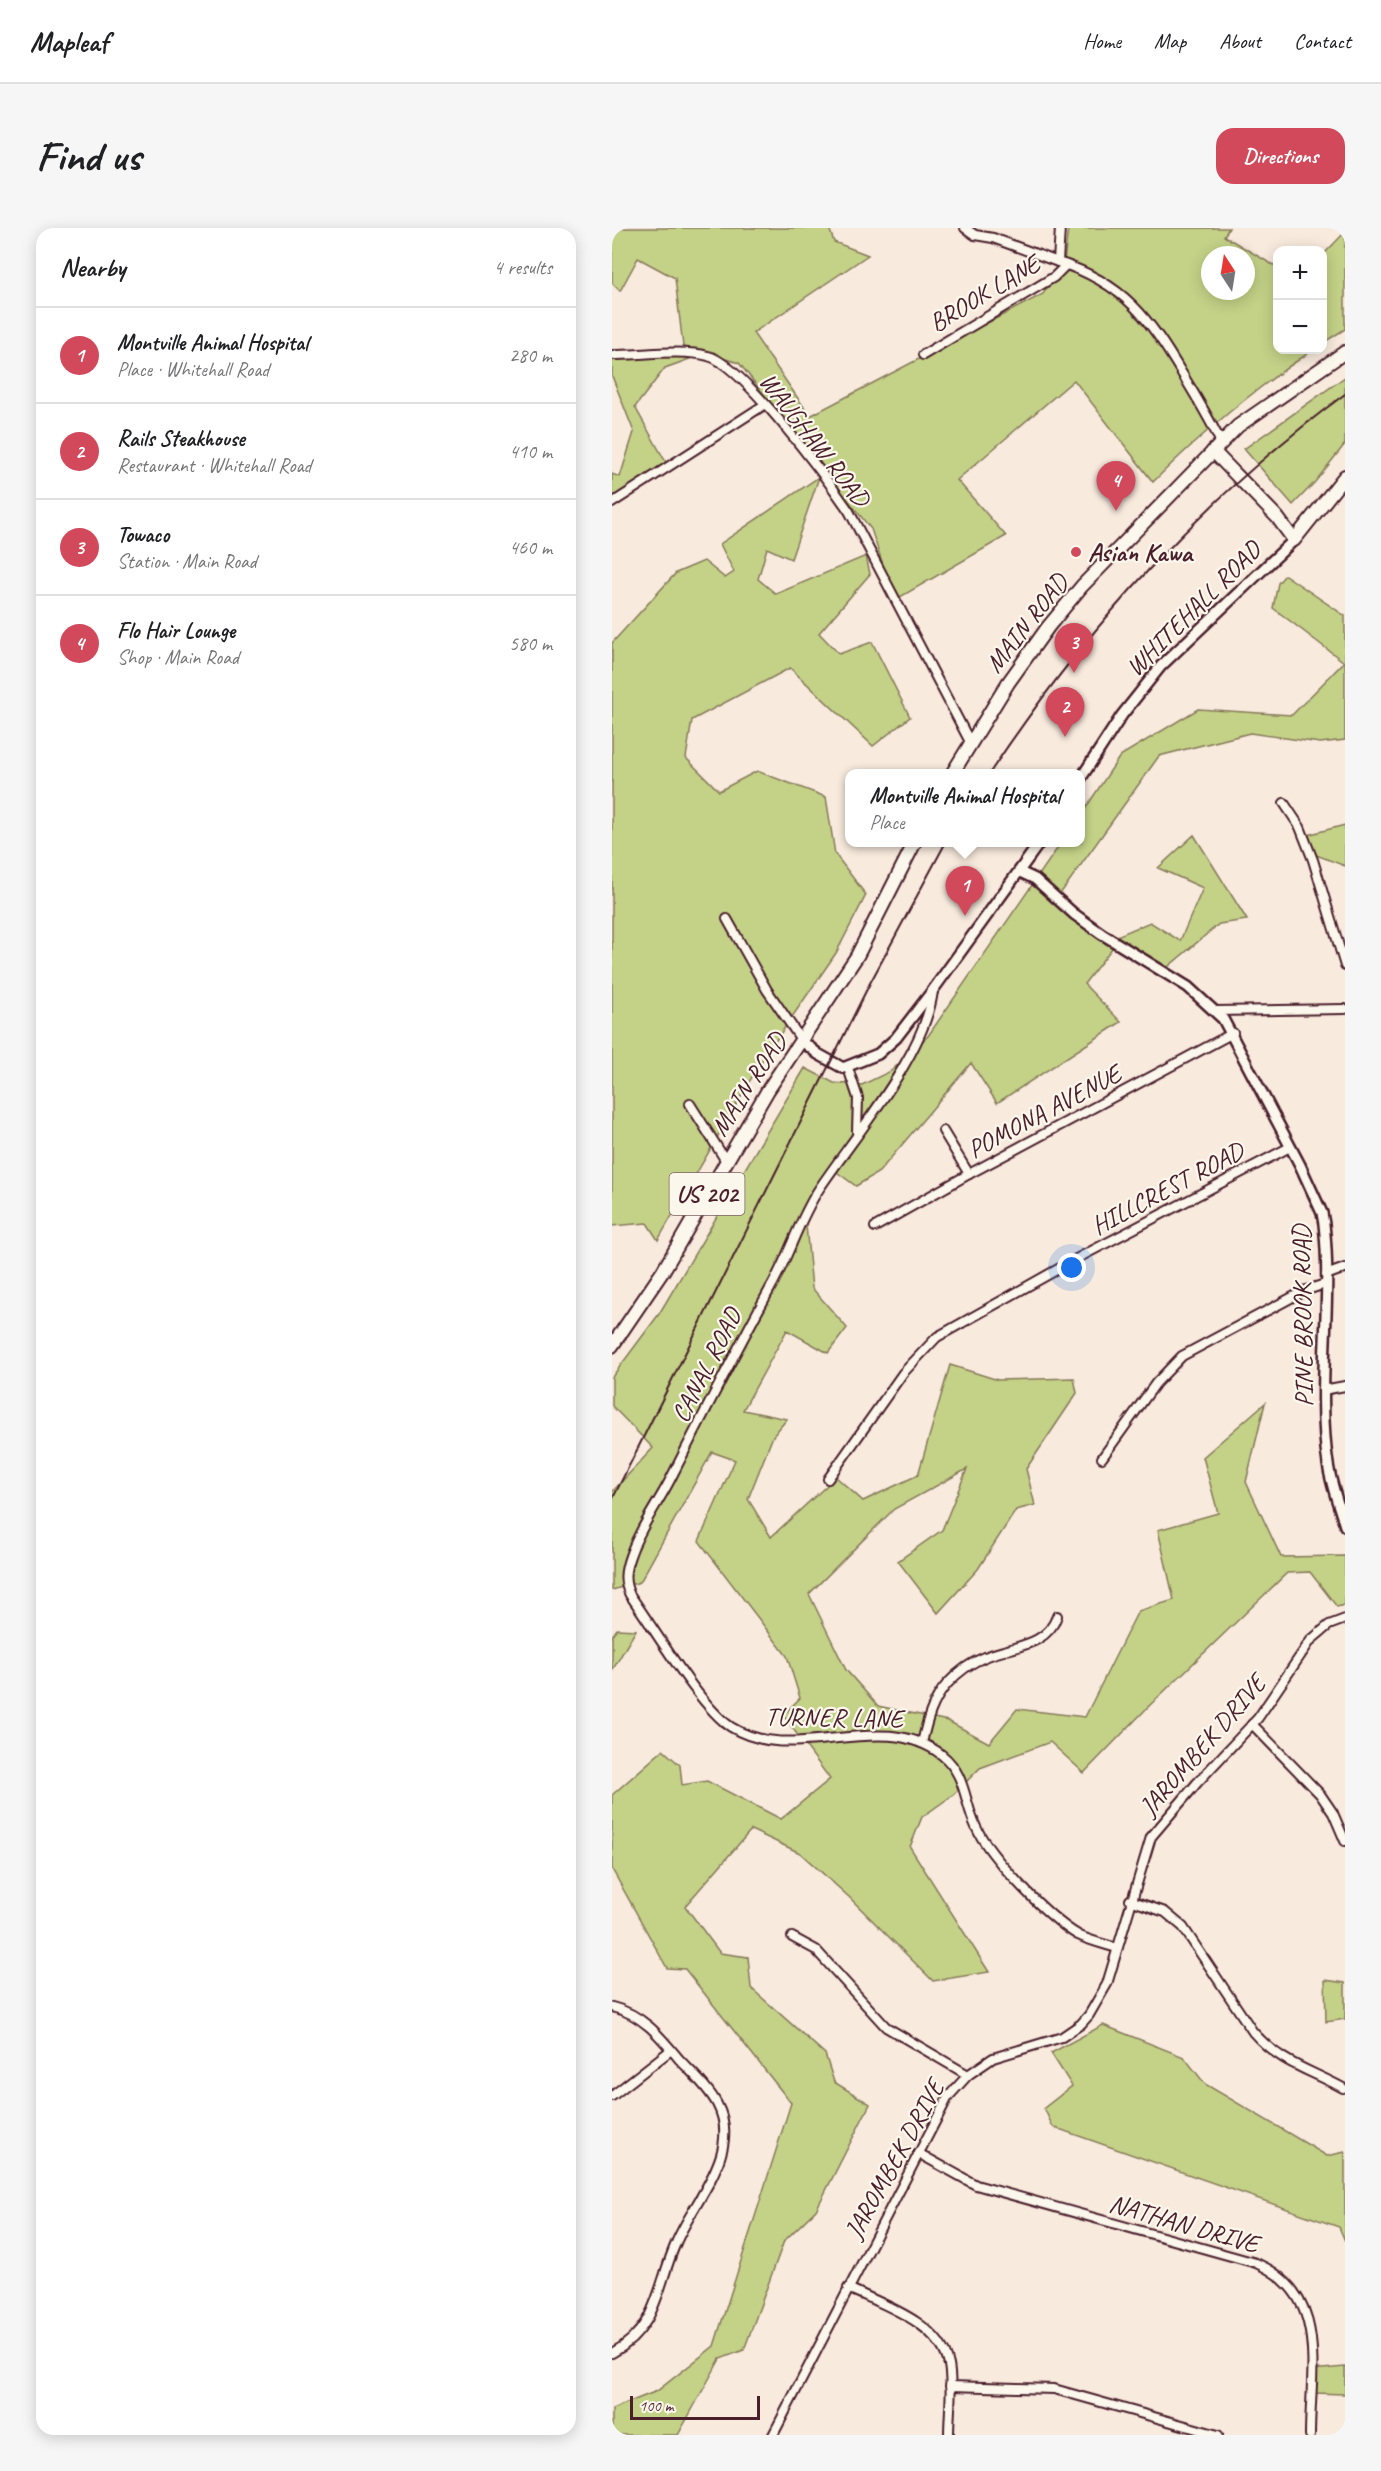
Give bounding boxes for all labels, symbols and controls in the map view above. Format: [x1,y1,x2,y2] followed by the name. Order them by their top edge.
[30,24,108,59] text: Mapleaf
[1083,28,1121,54] text: Home
[1154,28,1186,54] text: Map
[1219,28,1261,54] text: About
[1294,28,1351,54] text: Contact
[1216,128,1345,184] button: Directions
[36,130,141,183] text: Find us
[923,246,1048,339] street label: BROOK LANE
[1201,246,1255,300] north arrow
[1273,246,1327,354] map controls
[1273,246,1327,300] button: +
[60,251,125,284] text: Nearby
[493,255,552,280] text: 4 results
[1273,300,1327,354] button: −
[117,329,308,357] text: Montville Animal Hospital
[75,343,84,368] text: 1
[509,343,552,368] text: 280 m
[117,357,269,382] text: Place · Whitehall Road
[752,365,879,515] street label: WAUGHAW ROAD
[117,425,245,453] text: Rails Steakhouse
[75,439,84,464] text: 2
[509,439,552,464] text: 410 m
[117,453,311,478] text: Restaurant · Whitehall Road
[1096,462,1136,511] pin: 4
[117,521,169,549] text: Towaco
[1119,532,1269,683] street label: WHITEHALL ROAD
[75,535,84,560] text: 3
[509,535,552,560] text: 460 m
[1088,536,1195,569] place label: Asian Kawa
[1069,545,1083,559] marker: Asian Kawa
[117,549,257,574] text: Station · Main Road
[978,566,1076,679] street label: MAIN ROAD
[117,617,235,645] text: Flo Hair Lounge
[1054,624,1094,673] pin: 3
[75,631,84,656] text: 4
[509,631,552,656] text: 580 m
[117,645,239,670] text: Shop · Main Road
[1046,688,1084,737] pin: 2
[845,769,1085,847] popup
[869,782,1061,810] text: Montville Animal Hospital
[869,810,905,835] text: Place
[946,866,984,916] pin: 1
[703,1025,795,1142] street label: MAIN ROAD
[962,1056,1130,1166] street label: POMONA AVENUE
[1085,1133,1252,1242] street label: HILLCREST ROAD
[670,1173,744,1215] road number: US 202
[1284,1223,1321,1407] street label: PINE BROOK ROAD
[1057,1253,1086,1282] your location
[664,1301,750,1428] street label: CANAL ROAD
[1131,1665,1275,1824] street label: JAROMBEK DRIVE
[765,1700,906,1735] street label: TURNER LANE
[836,2071,953,2246] street label: JAROMBEK DRIVE
[1105,2186,1265,2261] street label: NATHAN DRIVE
[630,2393,760,2420] scale bar
[639,2396,673,2416] text: 100 m

